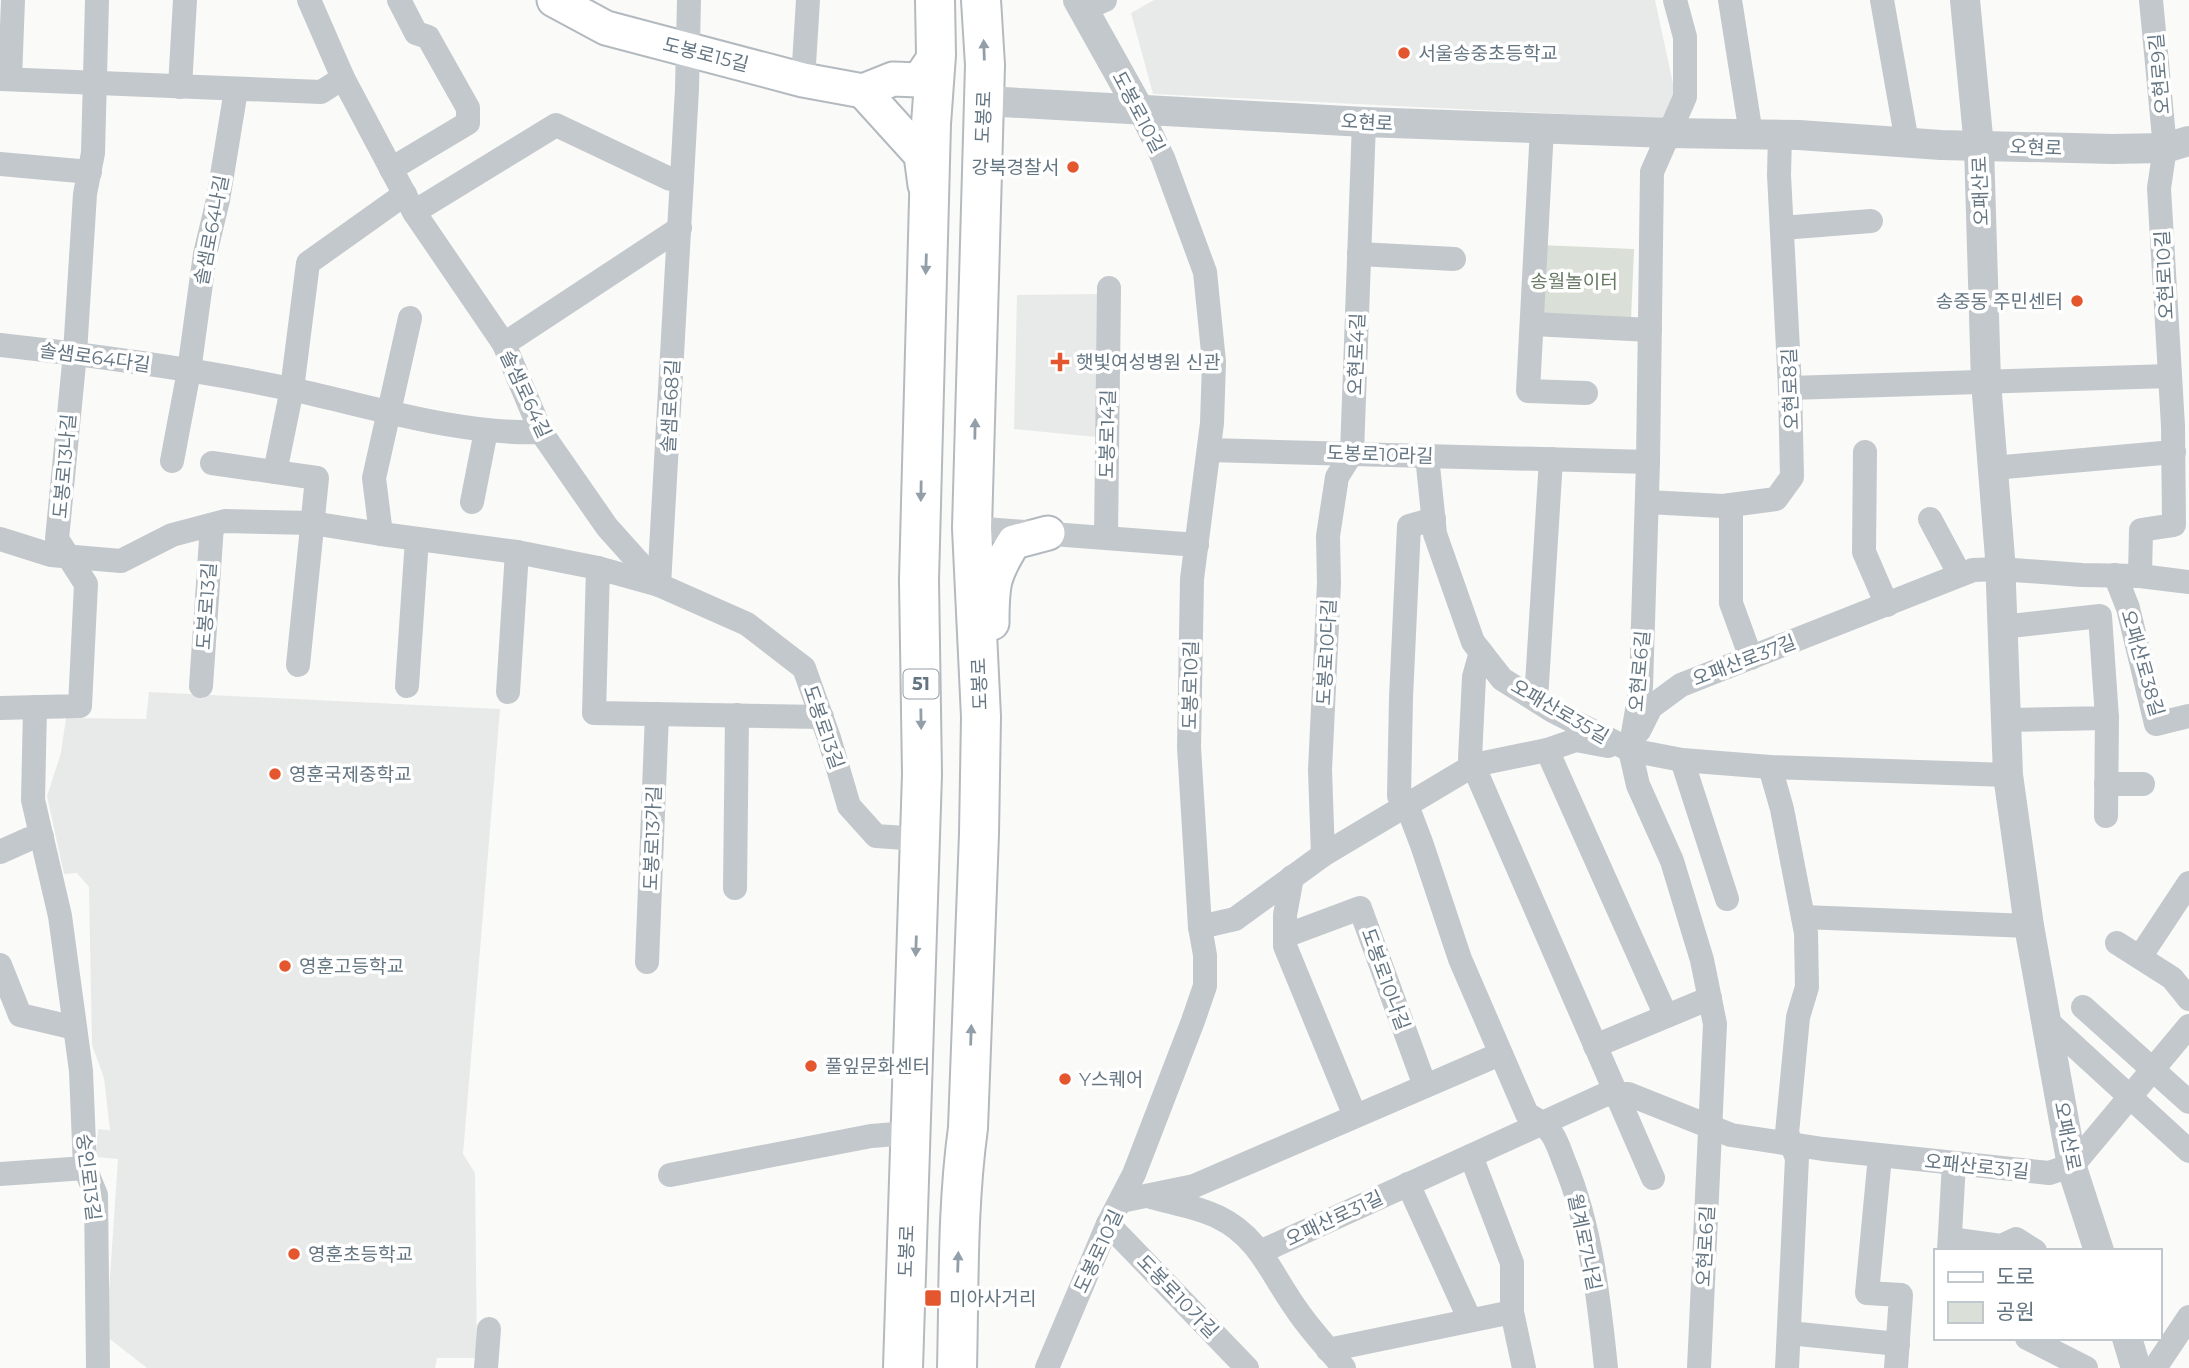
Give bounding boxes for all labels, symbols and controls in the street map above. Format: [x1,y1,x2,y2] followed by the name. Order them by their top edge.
[2144,32,2175,116] street label: 오현로9길
[661,33,751,76] street label: 도봉로15길
[979,39,990,61] one-way arrow
[1418,42,1558,65] place label: 서울송중초등학교
[1396,45,1412,61] marker: 서울송중초등학교
[1107,67,1170,157] street label: 도봉로10길
[971,90,996,144] street label: 도봉로
[1340,110,1394,135] street label: 오현로
[2009,135,2063,160] street label: 오현로
[972,156,1059,179] place label: 강북경찰서
[1968,156,1993,226] street label: 오패산로
[1065,159,1081,175] marker: 강북경찰서
[190,173,233,287] street label: 솔샘로64나길
[2151,230,2178,320] street label: 오현로10길
[921,253,932,275] one-way arrow
[1530,270,1618,293] park label: 송월놀이터
[1936,290,2063,313] place label: 송중동 주민센터
[2069,293,2085,309] marker: 송중동 주민센터
[1344,312,1369,396] street label: 오현로4길
[38,338,152,377] street label: 솔샘로64다길
[495,347,556,442] street label: 솔샘로64길
[1778,348,1803,430] street label: 오현로8길
[1076,351,1221,374] place label: 햇빛여성병원 신관
[1050,352,1070,372] marker: 햇빛여성병원 신관
[657,359,684,453] street label: 솔샘로68길
[1095,389,1120,479] street label: 도봉로14길
[48,413,81,519] street label: 도봉로13나길
[969,417,980,439] one-way arrow
[1326,441,1434,468] street label: 도봉로10라길
[915,481,927,503] one-way arrow
[192,562,221,650] street label: 도봉로13길
[1312,598,1341,706] street label: 도봉로10다길
[2116,607,2169,719] street label: 오패산로38길
[1624,629,1655,713] street label: 오현로6길
[1689,630,1799,691] street label: 오패산로37길
[1178,640,1203,730] street label: 도봉로10길
[967,657,992,711] street label: 도봉로
[904,670,939,698] road number: 51
[1507,674,1613,749] street label: 오패산로35길
[798,682,849,772] street label: 도봉로13길
[915,708,927,730] one-way arrow
[289,763,411,786] place label: 영훈국제중학교
[267,766,283,782] marker: 영훈국제중학교
[639,785,666,891] street label: 도봉로13가길
[1356,925,1415,1033] street label: 도봉로10나길
[910,936,921,958] one-way arrow
[299,955,404,978] place label: 영훈고등학교
[277,958,293,974] marker: 영훈고등학교
[966,1024,977,1046] one-way arrow
[825,1055,930,1078] place label: 풀잎문화센터
[803,1058,819,1074] marker: 풀잎문화센터
[1079,1068,1144,1091] place label: Y스퀘어
[1057,1071,1073,1087] marker: Y스퀘어
[2050,1100,2085,1173] street label: 오패산로
[72,1132,105,1222] street label: 숭인로13길
[1924,1150,2030,1183] street label: 오패산로31길
[1282,1186,1387,1251] street label: 오패산로31길
[1563,1191,1606,1293] street label: 월계로7나길
[1692,1205,1719,1287] street label: 오현로6길
[1069,1206,1128,1297] street label: 도봉로10길
[894,1224,919,1278] street label: 도봉로
[308,1243,413,1266] place label: 영훈초등학교
[286,1246,302,1262] marker: 영훈초등학교
[1934,1249,2161,1340] legend
[953,1250,964,1272] one-way arrow
[1132,1250,1223,1343] street label: 도봉로10가길
[1996,1264,2035,1289] text: 도로
[949,1287,1036,1310] place label: 미아사거리
[923,1288,943,1308] marker: 미아사거리
[1996,1299,2035,1324] text: 공원

